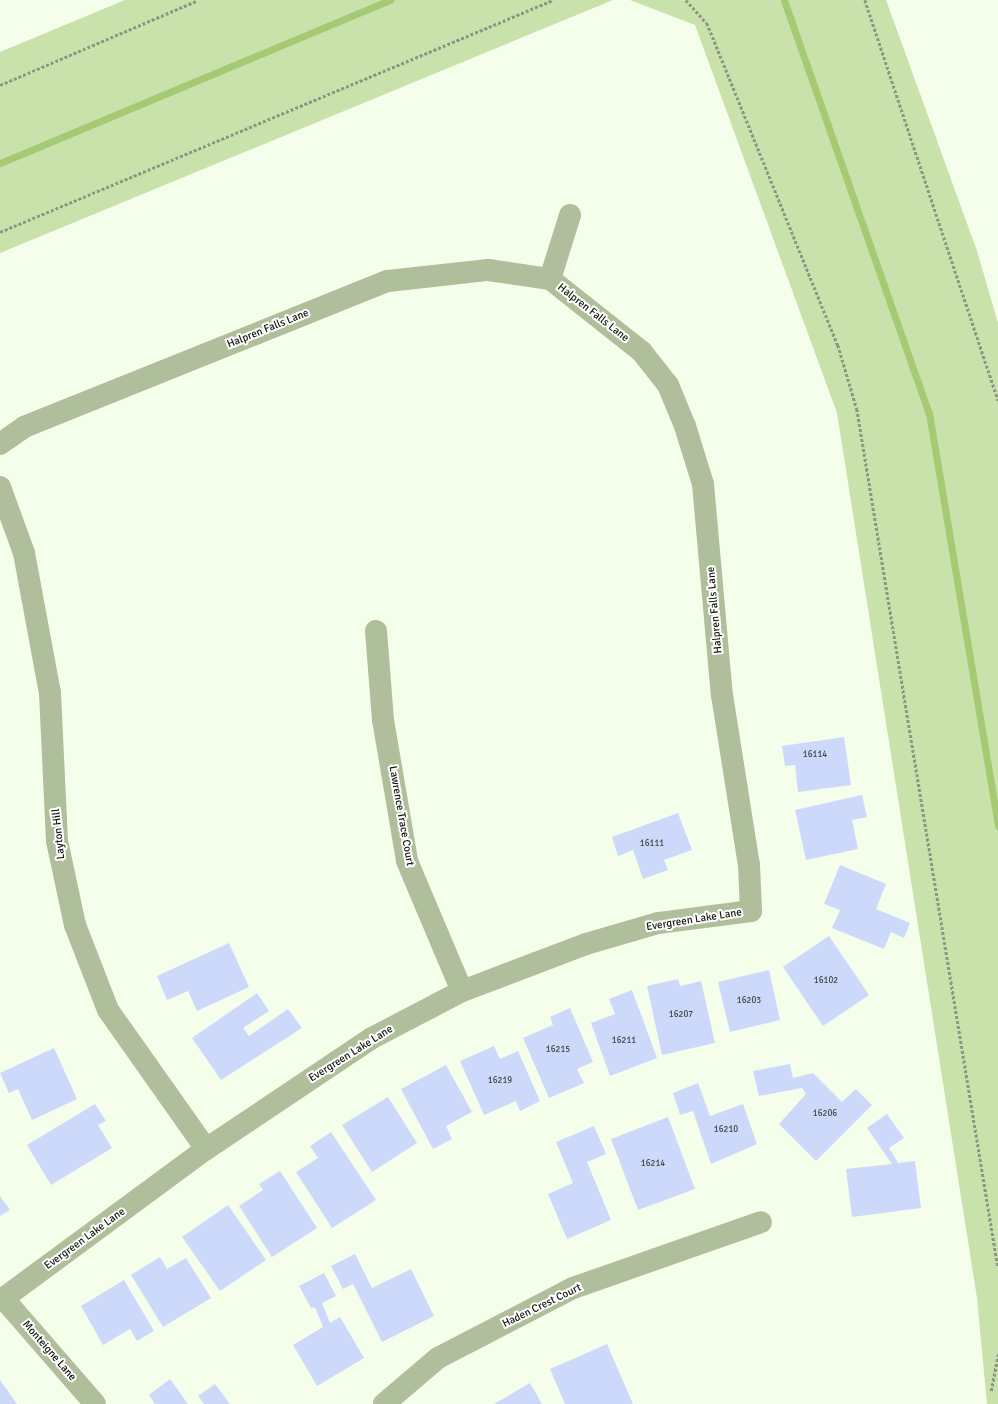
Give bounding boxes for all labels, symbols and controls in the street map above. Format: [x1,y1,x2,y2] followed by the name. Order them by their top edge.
[555,281,631,345] street label: Halpren Falls Lane
[225,307,311,351] street label: Halpren Falls Lane
[705,566,725,654] street label: Halpren Falls Lane
[803,750,827,760] house number: 16114
[386,765,416,867] street label: Lawrence Trace Court
[50,808,68,860] street label: Layton Hill
[640,839,664,849] house number: 16111
[645,906,743,934] street label: Evergreen Lake Lane
[814,976,838,986] house number: 16102
[737,996,761,1006] house number: 16203
[669,1010,693,1020] house number: 16207
[307,1023,395,1085] street label: Evergreen Lake Lane
[612,1036,636,1046] house number: 16211
[546,1045,570,1055] house number: 16215
[488,1076,512,1086] house number: 16219
[813,1109,837,1119] house number: 16206
[714,1125,738,1135] house number: 16210
[641,1159,665,1169] house number: 16214
[42,1205,128,1273] street label: Evergreen Lake Lane
[500,1281,584,1331] street label: Haden Crest Court
[19,1318,79,1384] street label: Monteigne Lane

